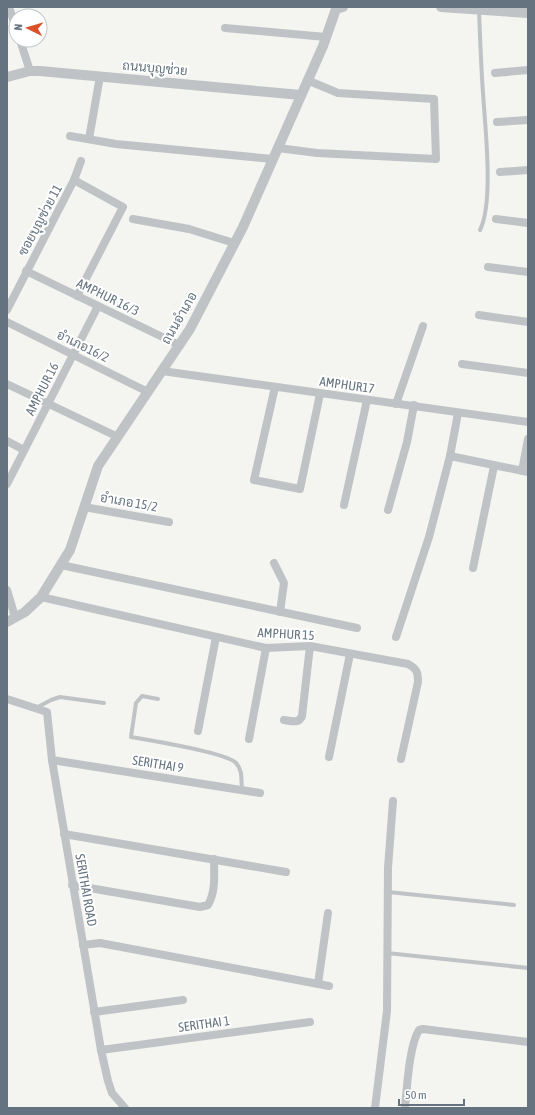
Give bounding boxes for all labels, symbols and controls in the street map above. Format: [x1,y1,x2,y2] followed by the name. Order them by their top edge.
[8,8,48,48] north arrow
[12,23,24,31] text: N
[122,58,188,80] street label: ถนนบุญช่วย
[15,182,67,259] street label: ซอยบุญช่วย 11
[74,275,142,319] street label: AMPHUR 16/3
[158,289,200,347] street label: ถนนอำเภอ
[54,327,112,365] street label: อำเภอ16/2
[22,360,62,418] street label: AMPHUR 16
[319,374,375,396] street label: AMPHUR17
[99,490,159,514] street label: อำเภอ 15/2
[257,625,315,643] street label: AMPHUR 15
[131,753,185,775] street label: SERITHAI 9
[72,853,100,927] street label: SERITHAI ROAD
[177,1013,231,1035] street label: SERITHAI 1
[399,1081,464,1107] scale bar
[405,1088,427,1102] text: 50 m

